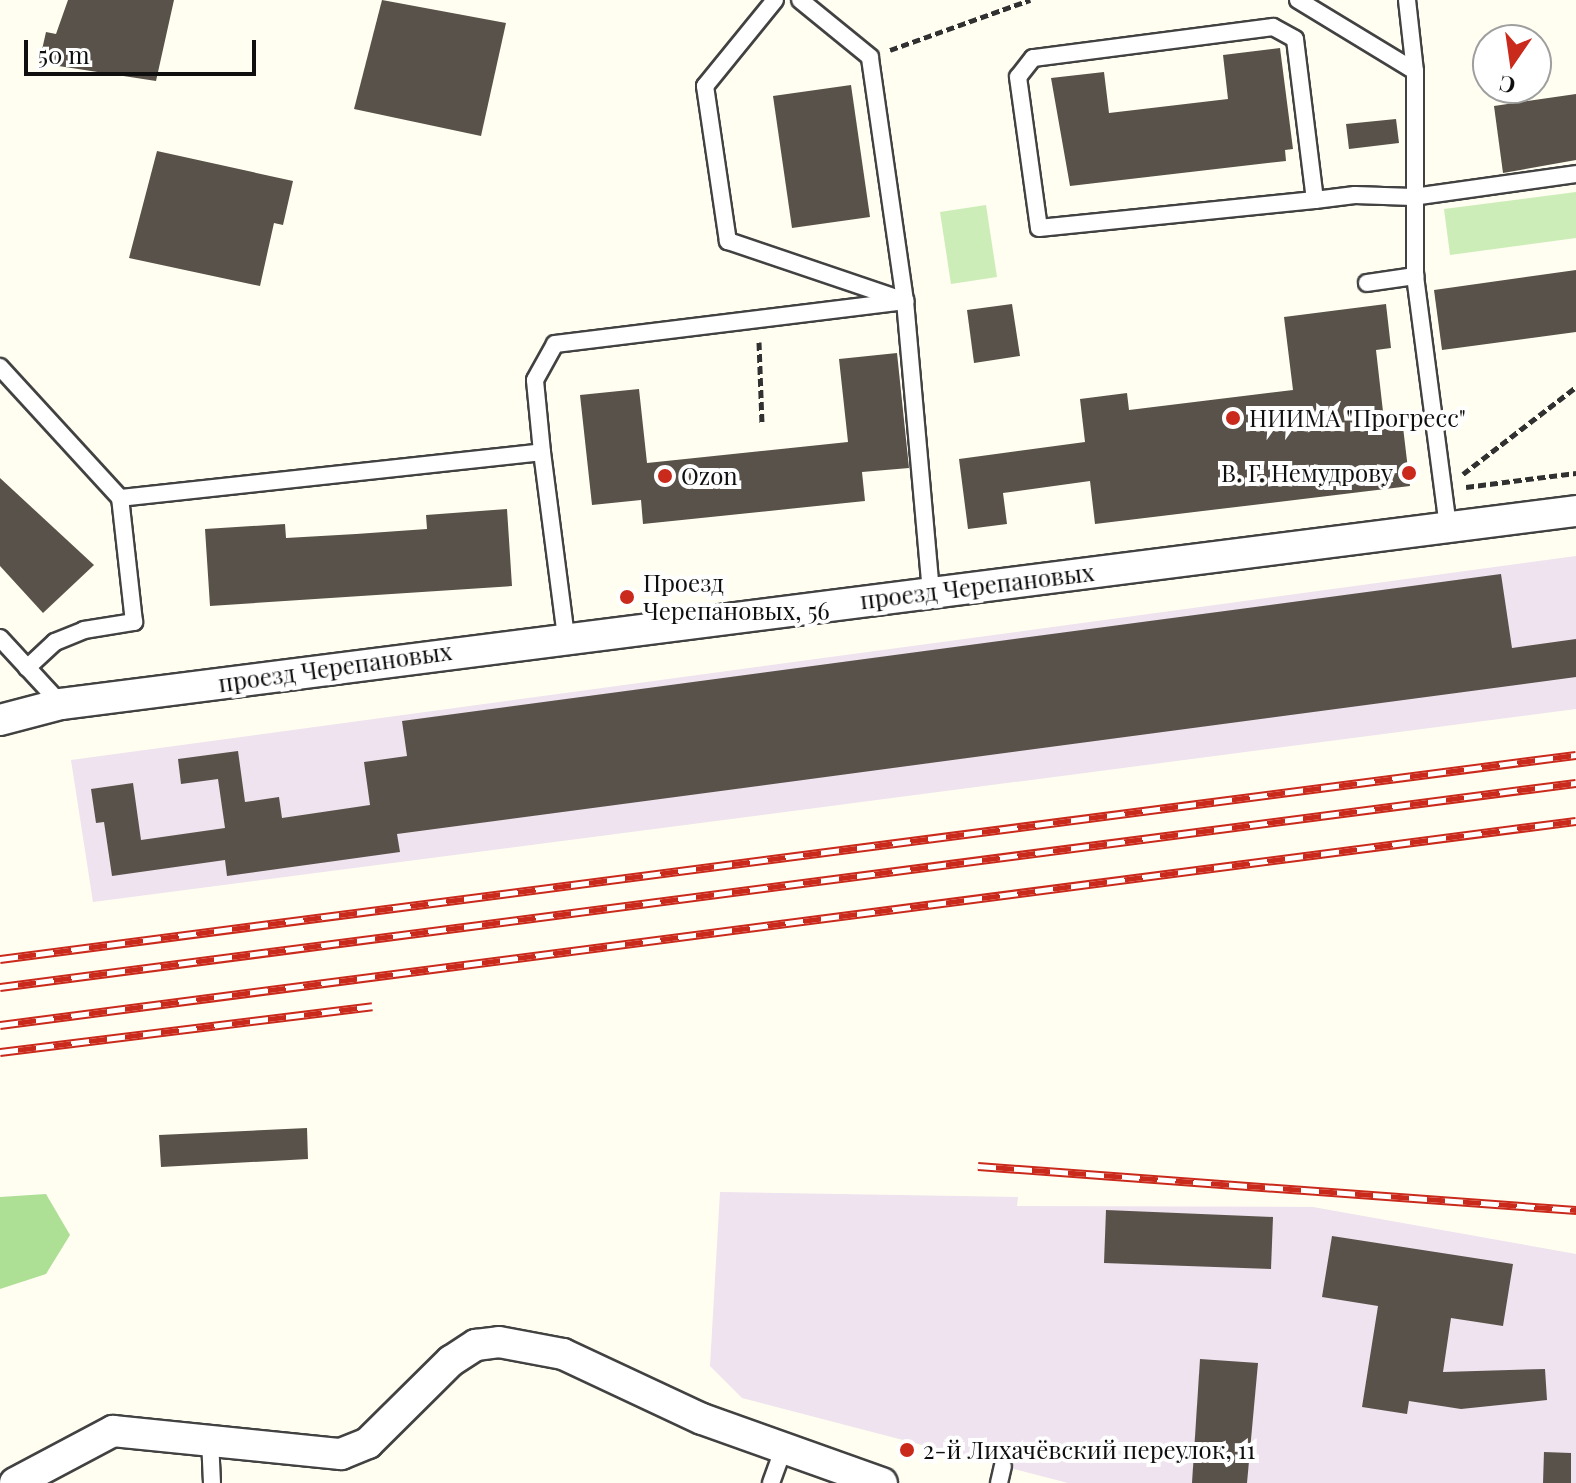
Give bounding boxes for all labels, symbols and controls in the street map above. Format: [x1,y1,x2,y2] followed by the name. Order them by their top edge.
[28,24,260,74] scale bar
[1472,24,1552,104] north arrow
[38,38,90,70] text: 50 m
[1496,69,1518,102] text: С
[1249,404,1466,432] place label: НИИМА "Прогресс"
[1224,409,1242,427] marker: НИИМА "Прогресс"
[1221,459,1393,487] place label: В. Г. Немудрову
[681,462,738,490] place label: Ozon
[1400,464,1418,482] marker: В. Г. Немудрову
[656,467,674,485] marker: Ozon
[858,557,1096,615] street label: проезд Черепановых
[643,569,830,625] place label: Проезд Черепановых, 56
[618,588,636,606] marker: Проезд Черепановых, 56
[216,636,454,698] street label: проезд Черепановых
[923,1436,1255,1464] place label: 2-й Лихачёвский переулок, 11
[898,1441,916,1459] marker: 2-й Лихачёвский переулок, 11

